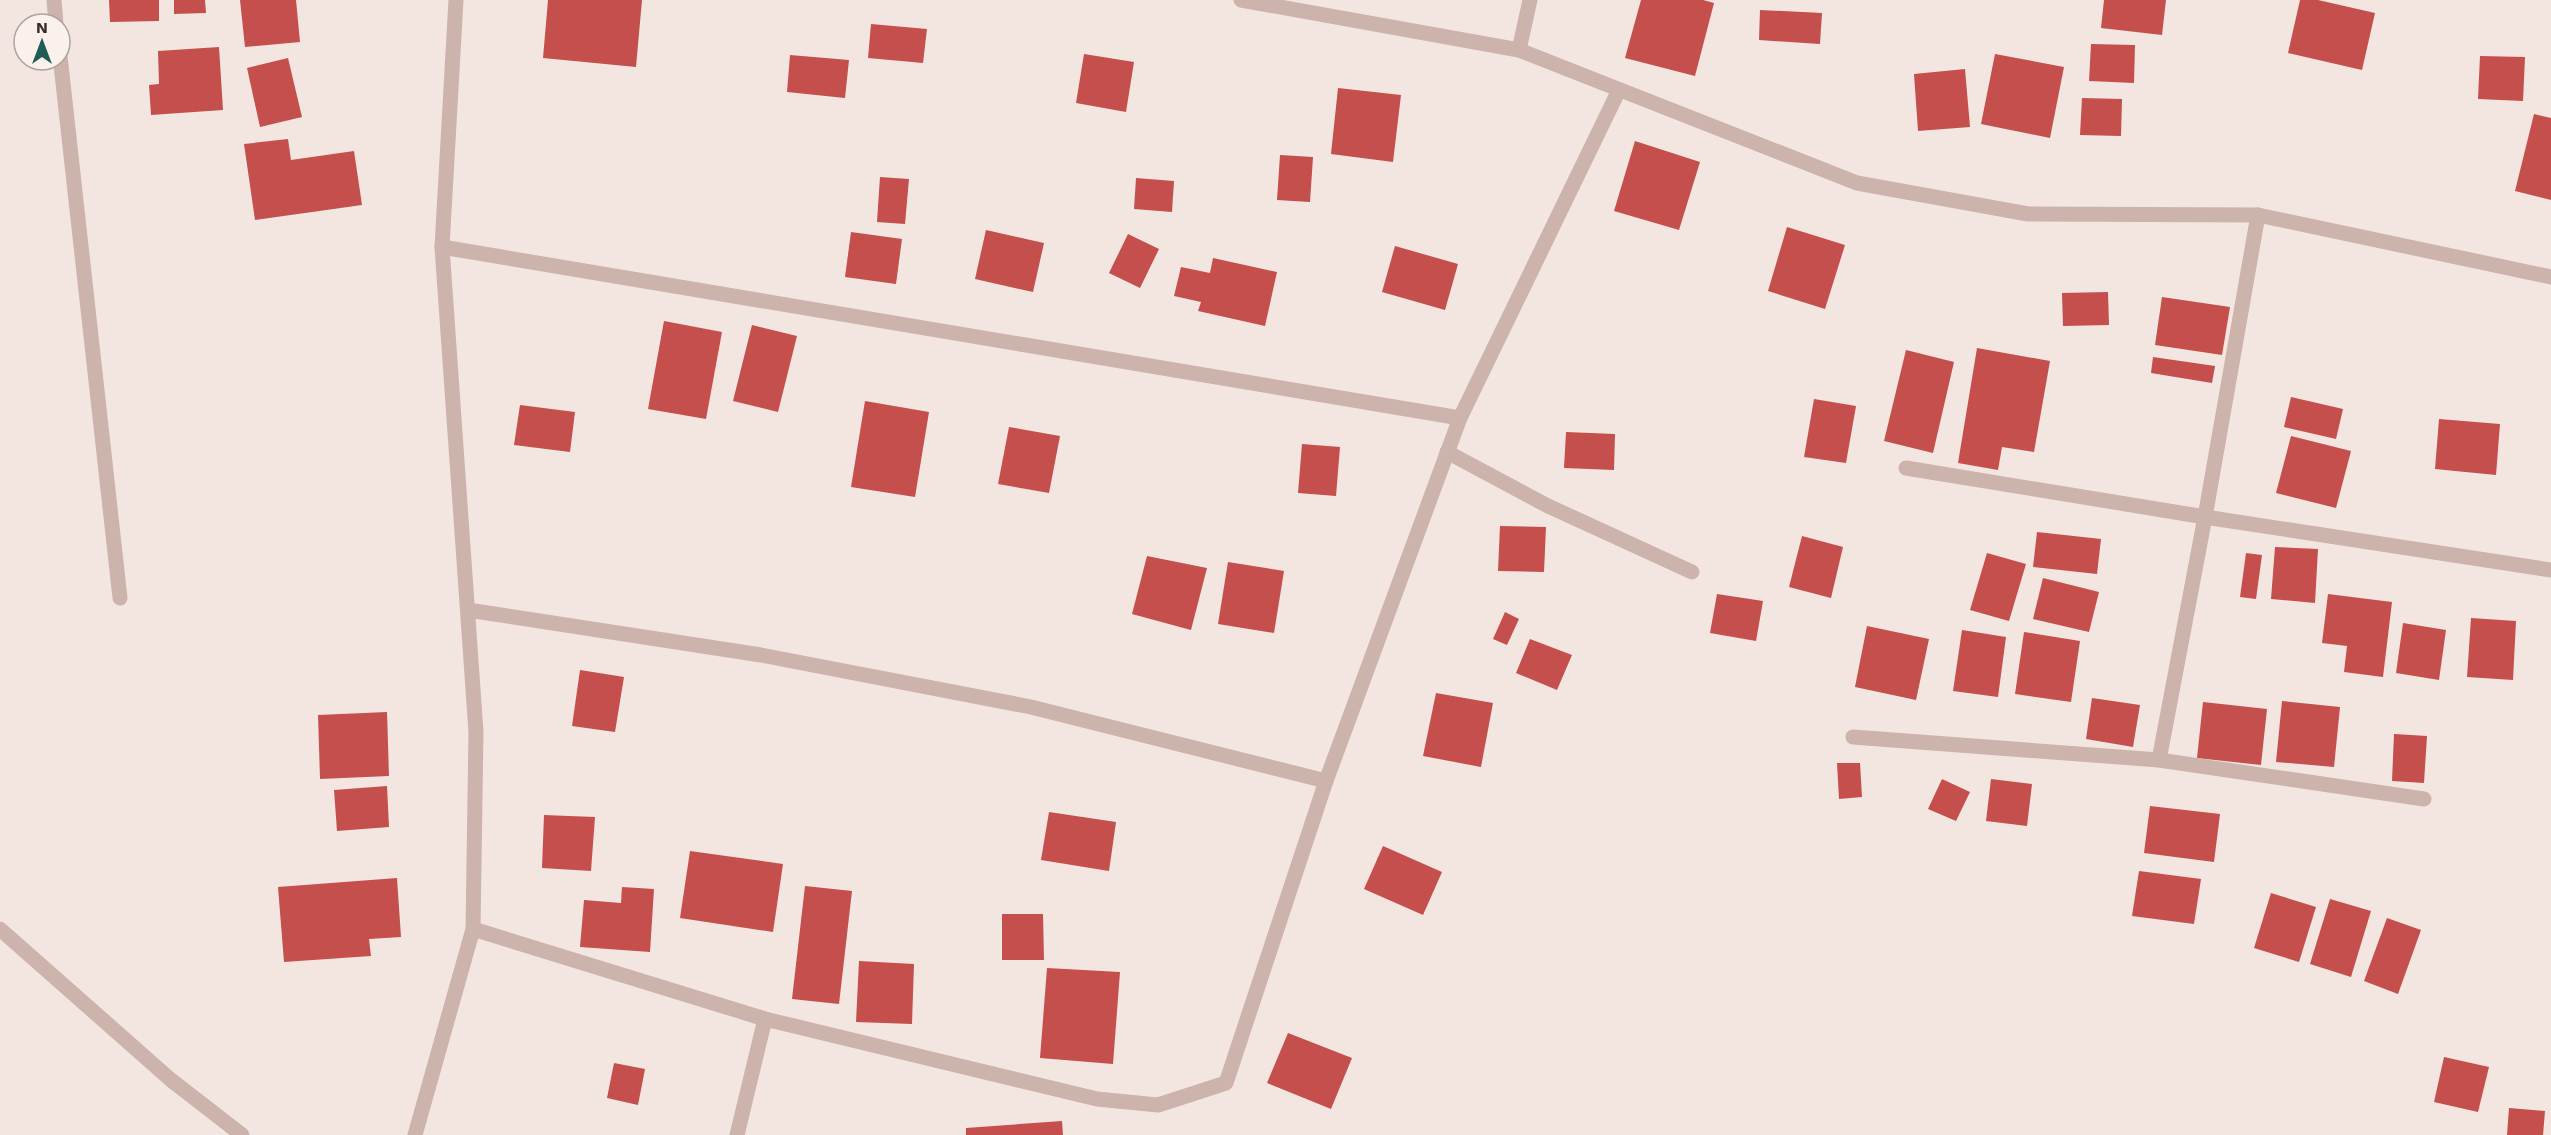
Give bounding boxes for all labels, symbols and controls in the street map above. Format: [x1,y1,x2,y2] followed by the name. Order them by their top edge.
[12,12,72,72] north arrow
[36,18,48,37] text: N

